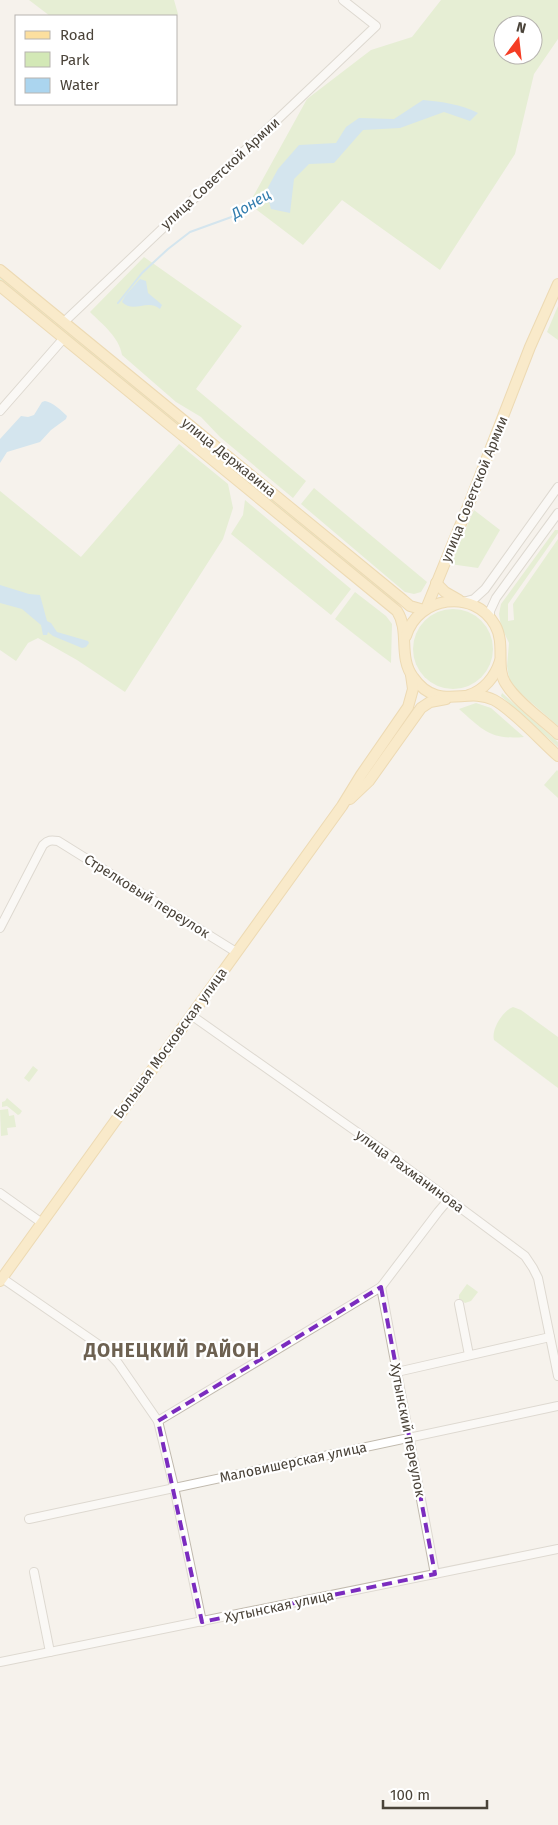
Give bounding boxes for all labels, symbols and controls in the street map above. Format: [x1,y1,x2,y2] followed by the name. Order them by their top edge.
[15,15,178,105] legend
[493,15,543,65] north arrow
[515,19,528,37] text: N
[60,26,95,44] text: Road
[60,51,90,69] text: Park
[60,76,99,94] text: Water
[157,114,283,233] street label: улица Советской Армии
[227,185,274,223] water label: Донец
[178,414,279,501] street label: улица Державина
[437,414,512,565] street label: улица Советской Армии
[81,851,213,942] street label: Стрелковый переулок
[110,965,231,1122] street label: Большая Московская улица
[352,1126,467,1217] street label: улица Рахманинова
[83,1338,260,1362] district label: ДОНЕЦКИЙ РАЙОН
[386,1362,429,1499] street label: Хутынский переулок
[218,1439,368,1486] street label: Маловишерская улица
[223,1587,335,1626] street label: Хутынская улица
[383,1778,487,1810] scale bar
[390,1786,430,1804] text: 100 m

